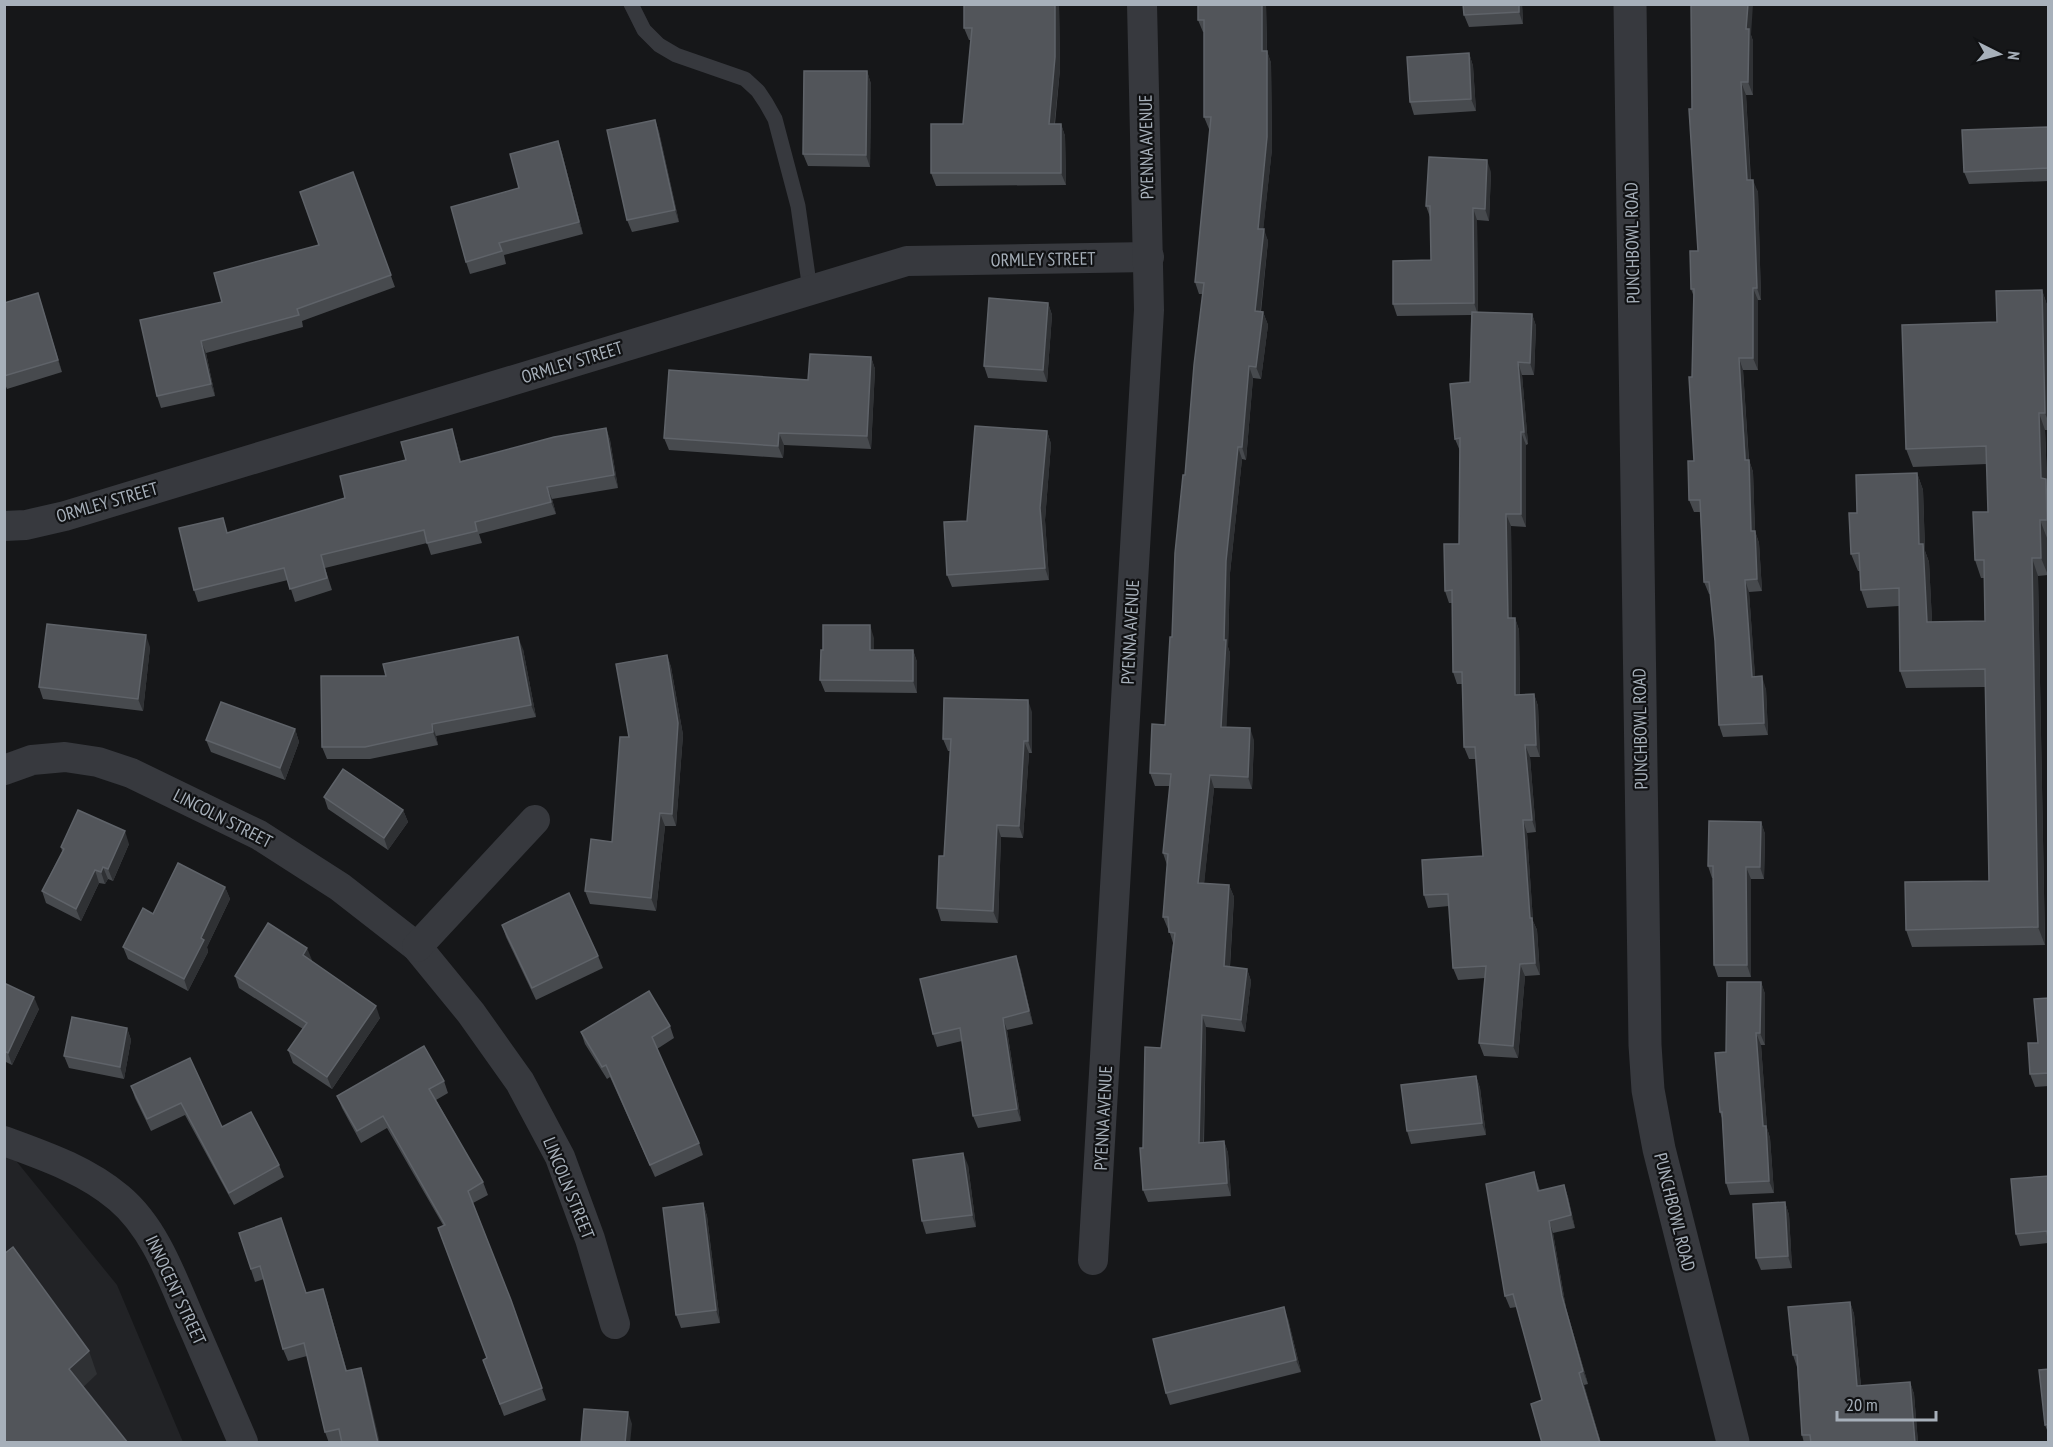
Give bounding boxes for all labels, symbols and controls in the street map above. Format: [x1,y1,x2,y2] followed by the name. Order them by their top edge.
[1969,24,2029,84] north arrow
[2004,50,2024,61] text: N
[1134,94,1158,200] street label: PYENNA AVENUE
[1619,182,1645,304] street label: PUNCHBOWL ROAD
[990,247,1096,271] street label: ORMLEY STREET
[519,336,625,388] street label: ORMLEY STREET
[53,477,161,527] street label: ORMLEY STREET
[1116,579,1144,685] street label: PYENNA AVENUE
[1627,668,1653,790] street label: PUNCHBOWL ROAD
[170,783,276,853] street label: LINCOLN STREET
[1089,1065,1117,1171] street label: PYENNA AVENUE
[538,1134,600,1242] street label: LINCOLN STREET
[1649,1150,1701,1274] street label: PUNCHBOWL ROAD
[141,1232,211,1348] street label: INNOCENT STREET
[1837,1384,1936,1422] scale bar
[1846,1393,1878,1416] text: 20 m

